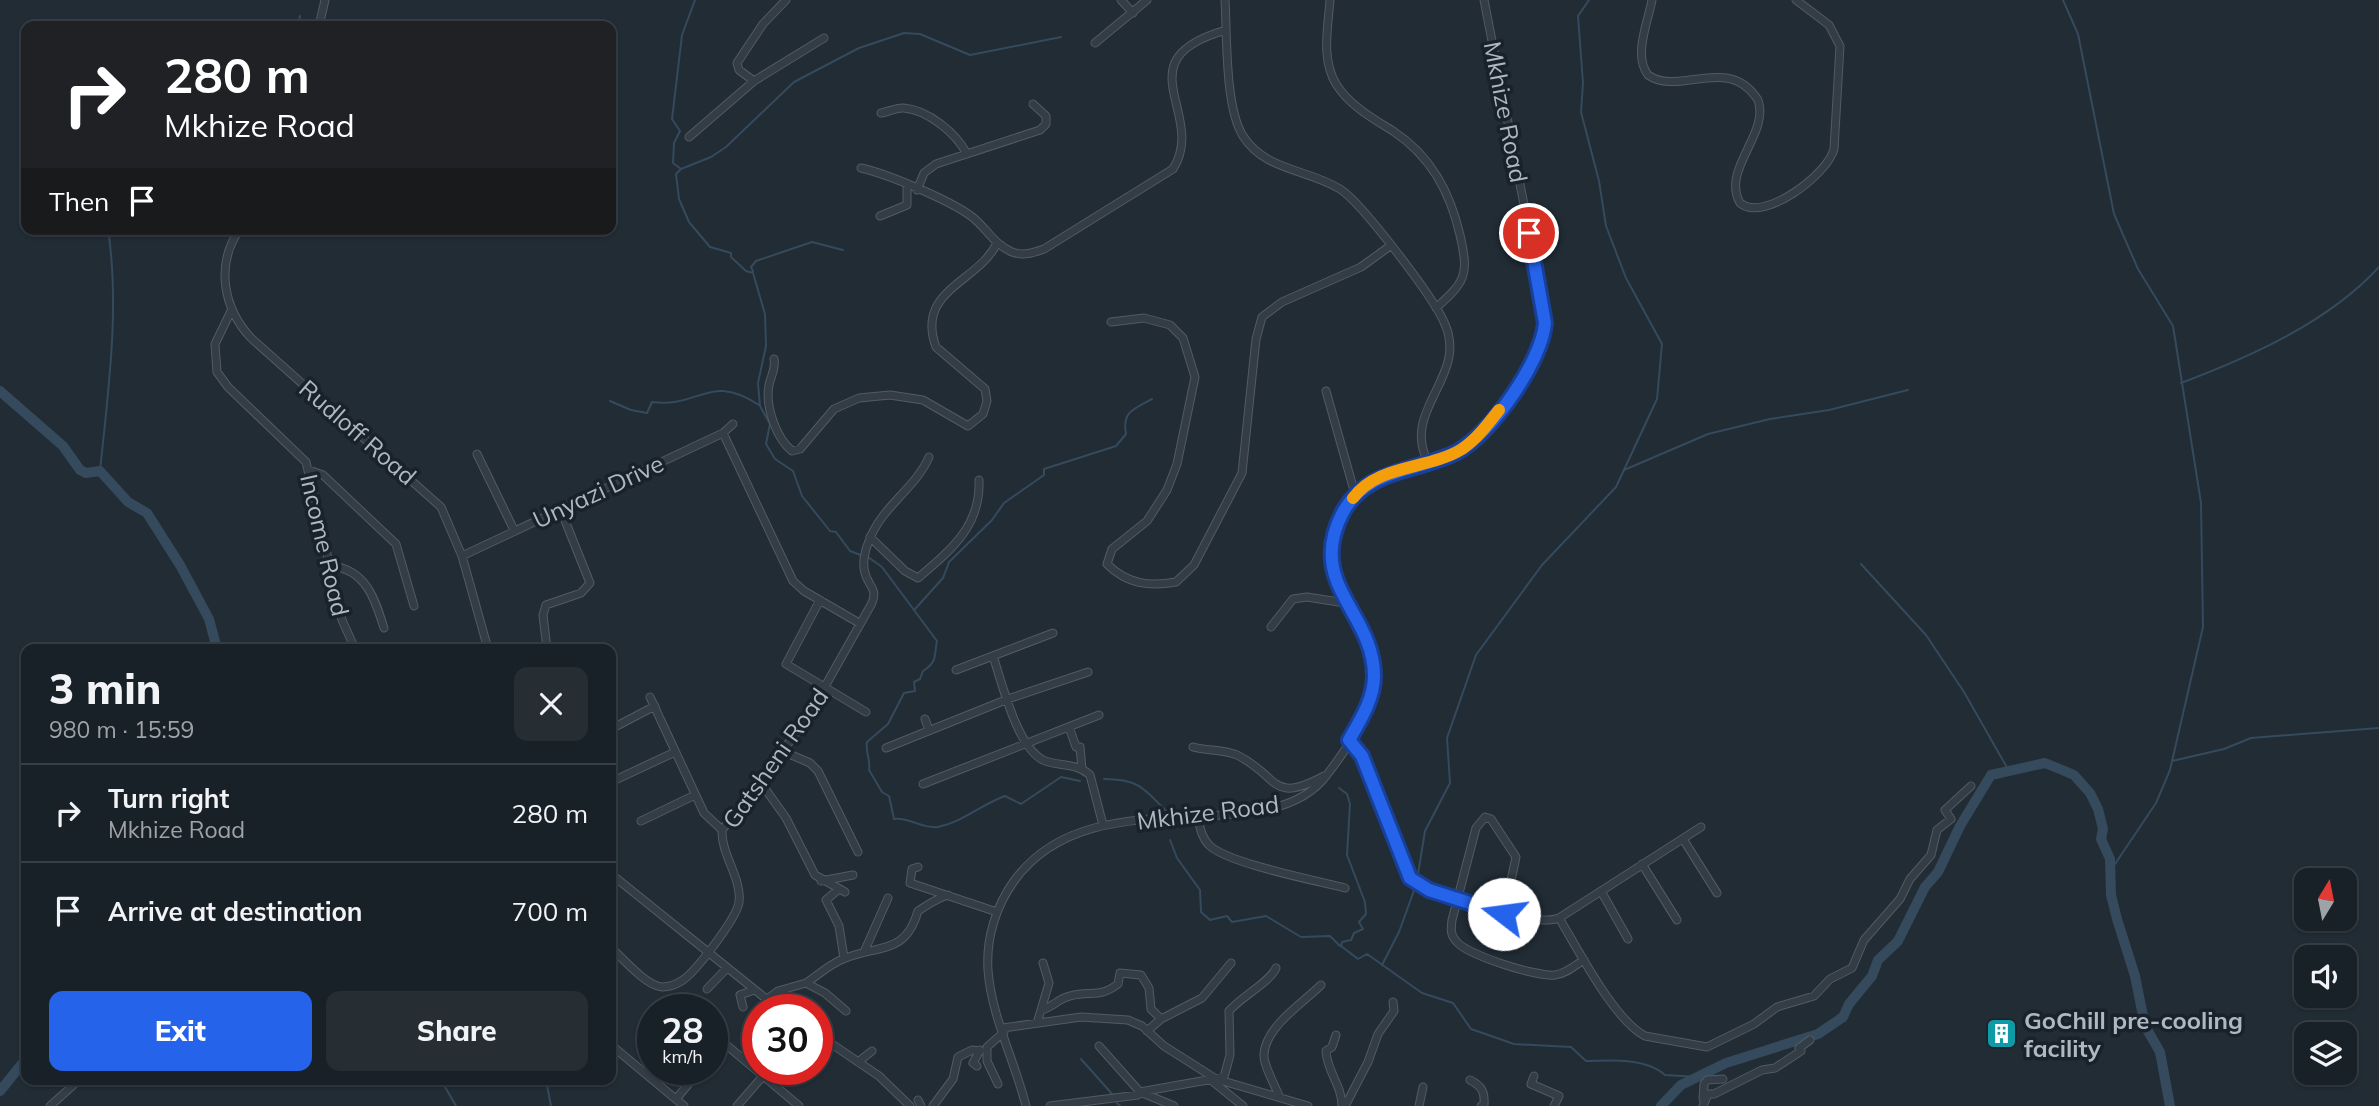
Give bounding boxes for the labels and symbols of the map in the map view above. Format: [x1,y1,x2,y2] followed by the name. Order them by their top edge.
[1478,39,1534,185] street label: Mkhize Road
[1499,203,1559,263] pin
[293,373,423,491] street label: Rudloff Road
[528,448,668,534] street label: Unyazi Drive
[294,471,356,619] street label: Income Road
[716,682,834,834] street label: Gatsheni Road
[1135,788,1281,836] street label: Mkhize Road
[2294,868,2357,931] north arrow
[1467,877,1541,951] position arrow
[742,994,833,1085] speed limit sign: 30
[2024,1005,2243,1063] place label: GoChill pre-cooling facility
[1984,1017,2018,1051] building icon: GoChill pre-cooling facility

